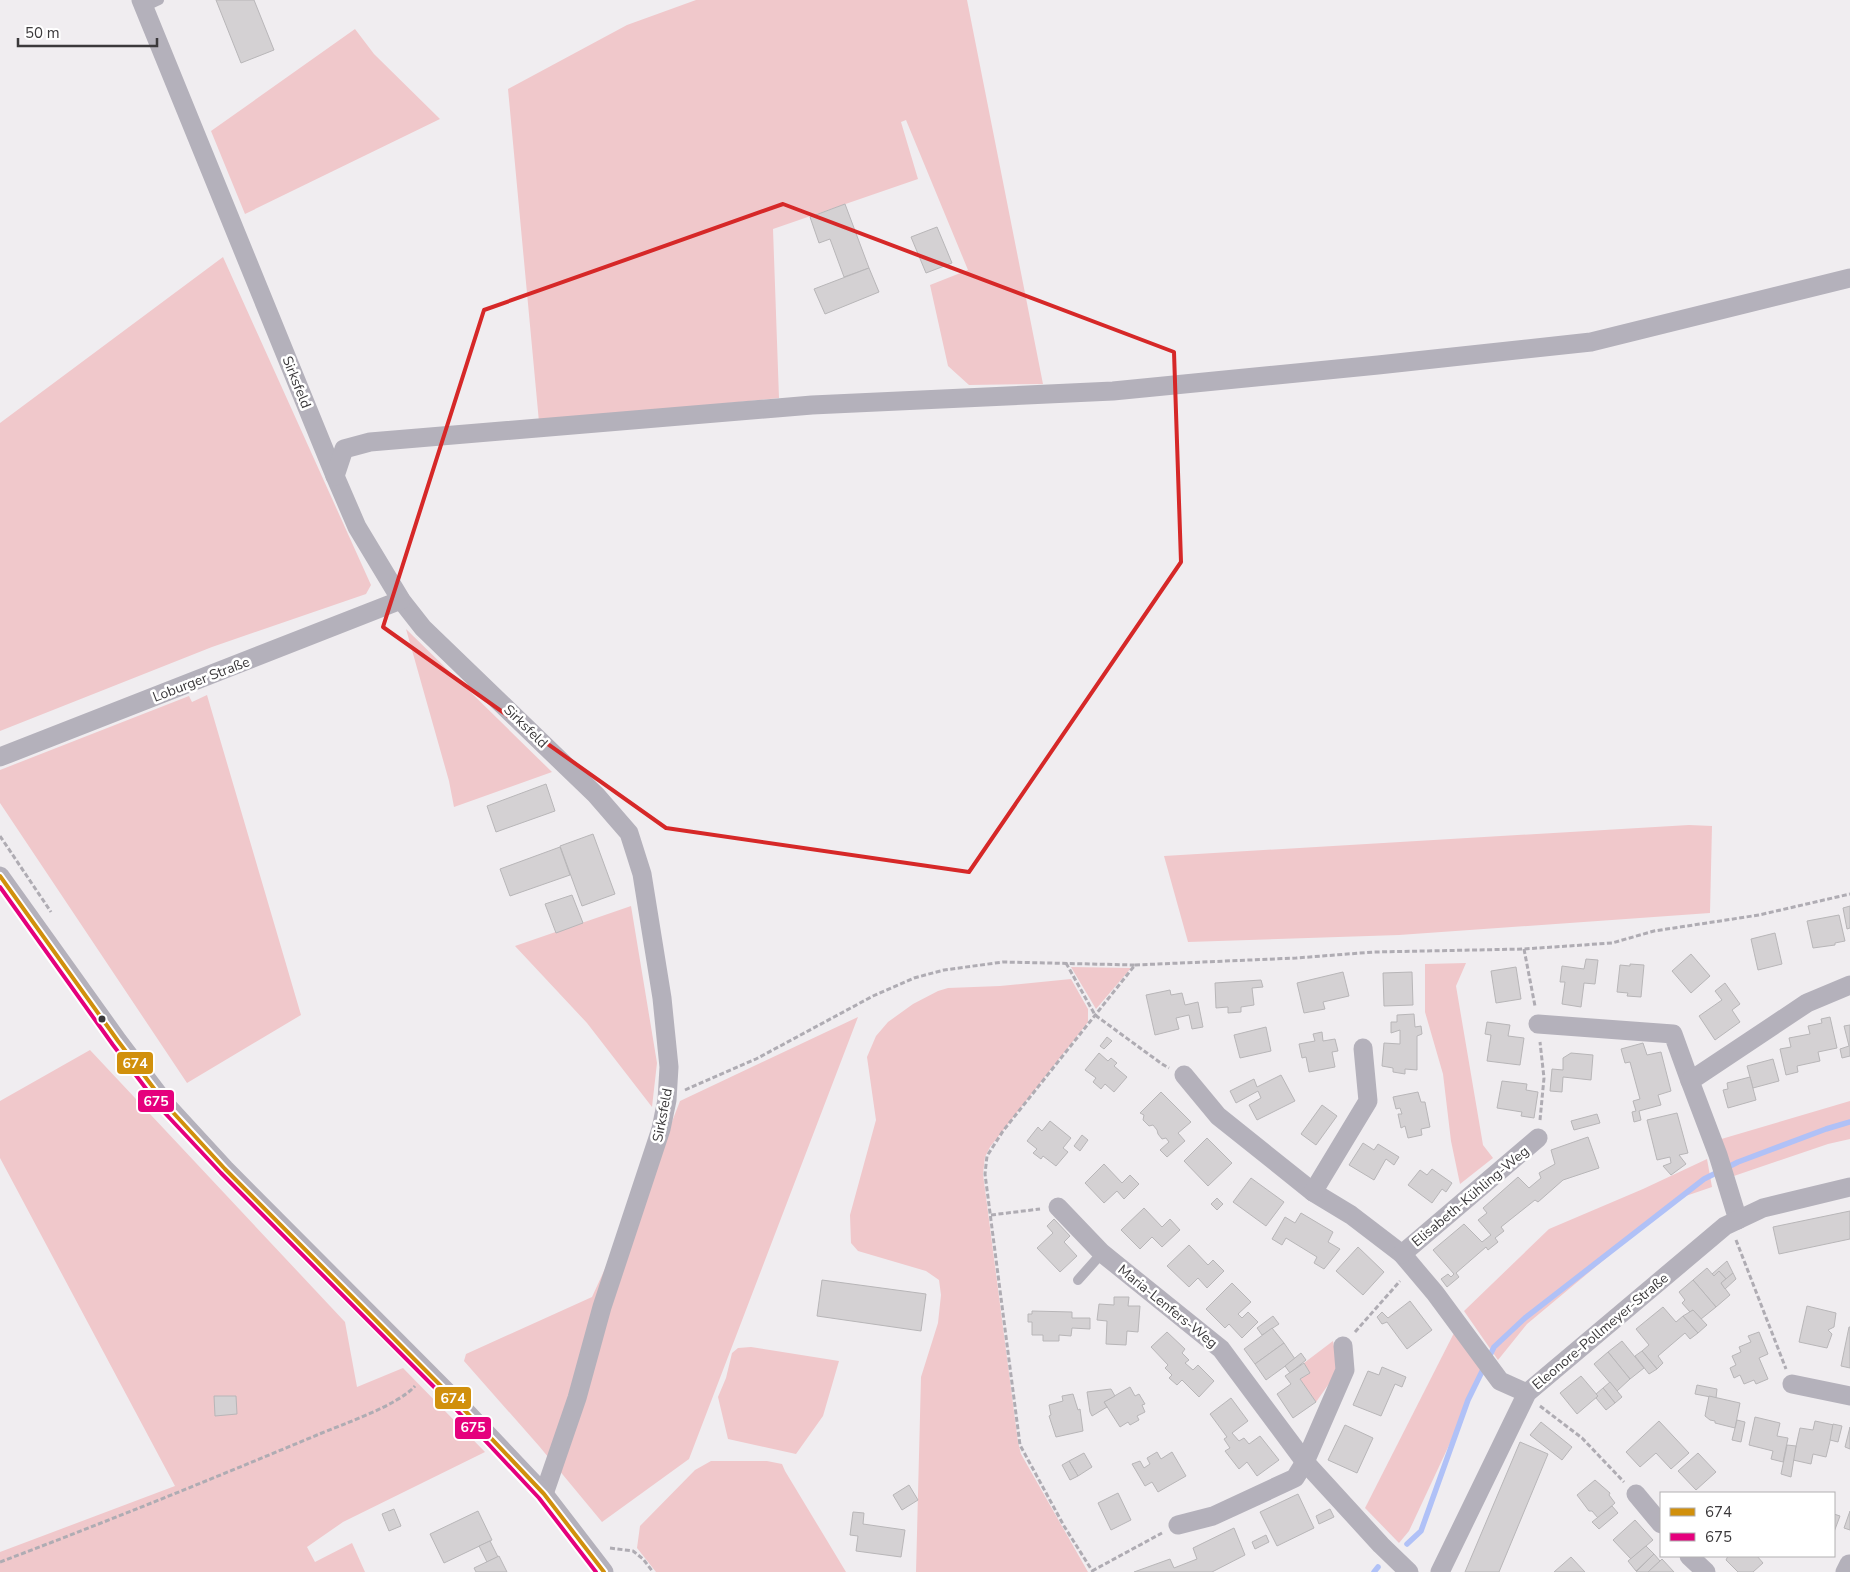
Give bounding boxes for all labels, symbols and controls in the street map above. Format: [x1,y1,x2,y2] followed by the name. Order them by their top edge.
[18,15,156,47] scale bar
[25,23,60,43] text: 50 m
[277,353,316,411] street label: Sirksfeld
[150,652,252,707] street label: Loburger Straße
[499,701,552,752] street label: Sirksfeld
[97,1014,107,1024] unlabelled marker
[116,1051,154,1075] line badge: 674
[122,1054,148,1073] text: 674
[648,1086,677,1144] street label: Sirksfeld
[137,1089,175,1113] line badge: 675
[143,1092,169,1111] text: 675
[1408,1142,1533,1251] street label: Elisabeth-Kühling-Weg
[1114,1260,1221,1352] street label: Maria-Lenfers-Weg
[1528,1269,1672,1394] street label: Eleonore-Pollmeyer-Straße
[434,1386,472,1410] line badge: 674
[440,1389,466,1408] text: 674
[454,1416,492,1440] line badge: 675
[460,1418,486,1437] text: 675
[1660,1492,1835,1557] legend
[1705,1502,1732,1522] text: 674
[1705,1527,1732,1547] text: 675

